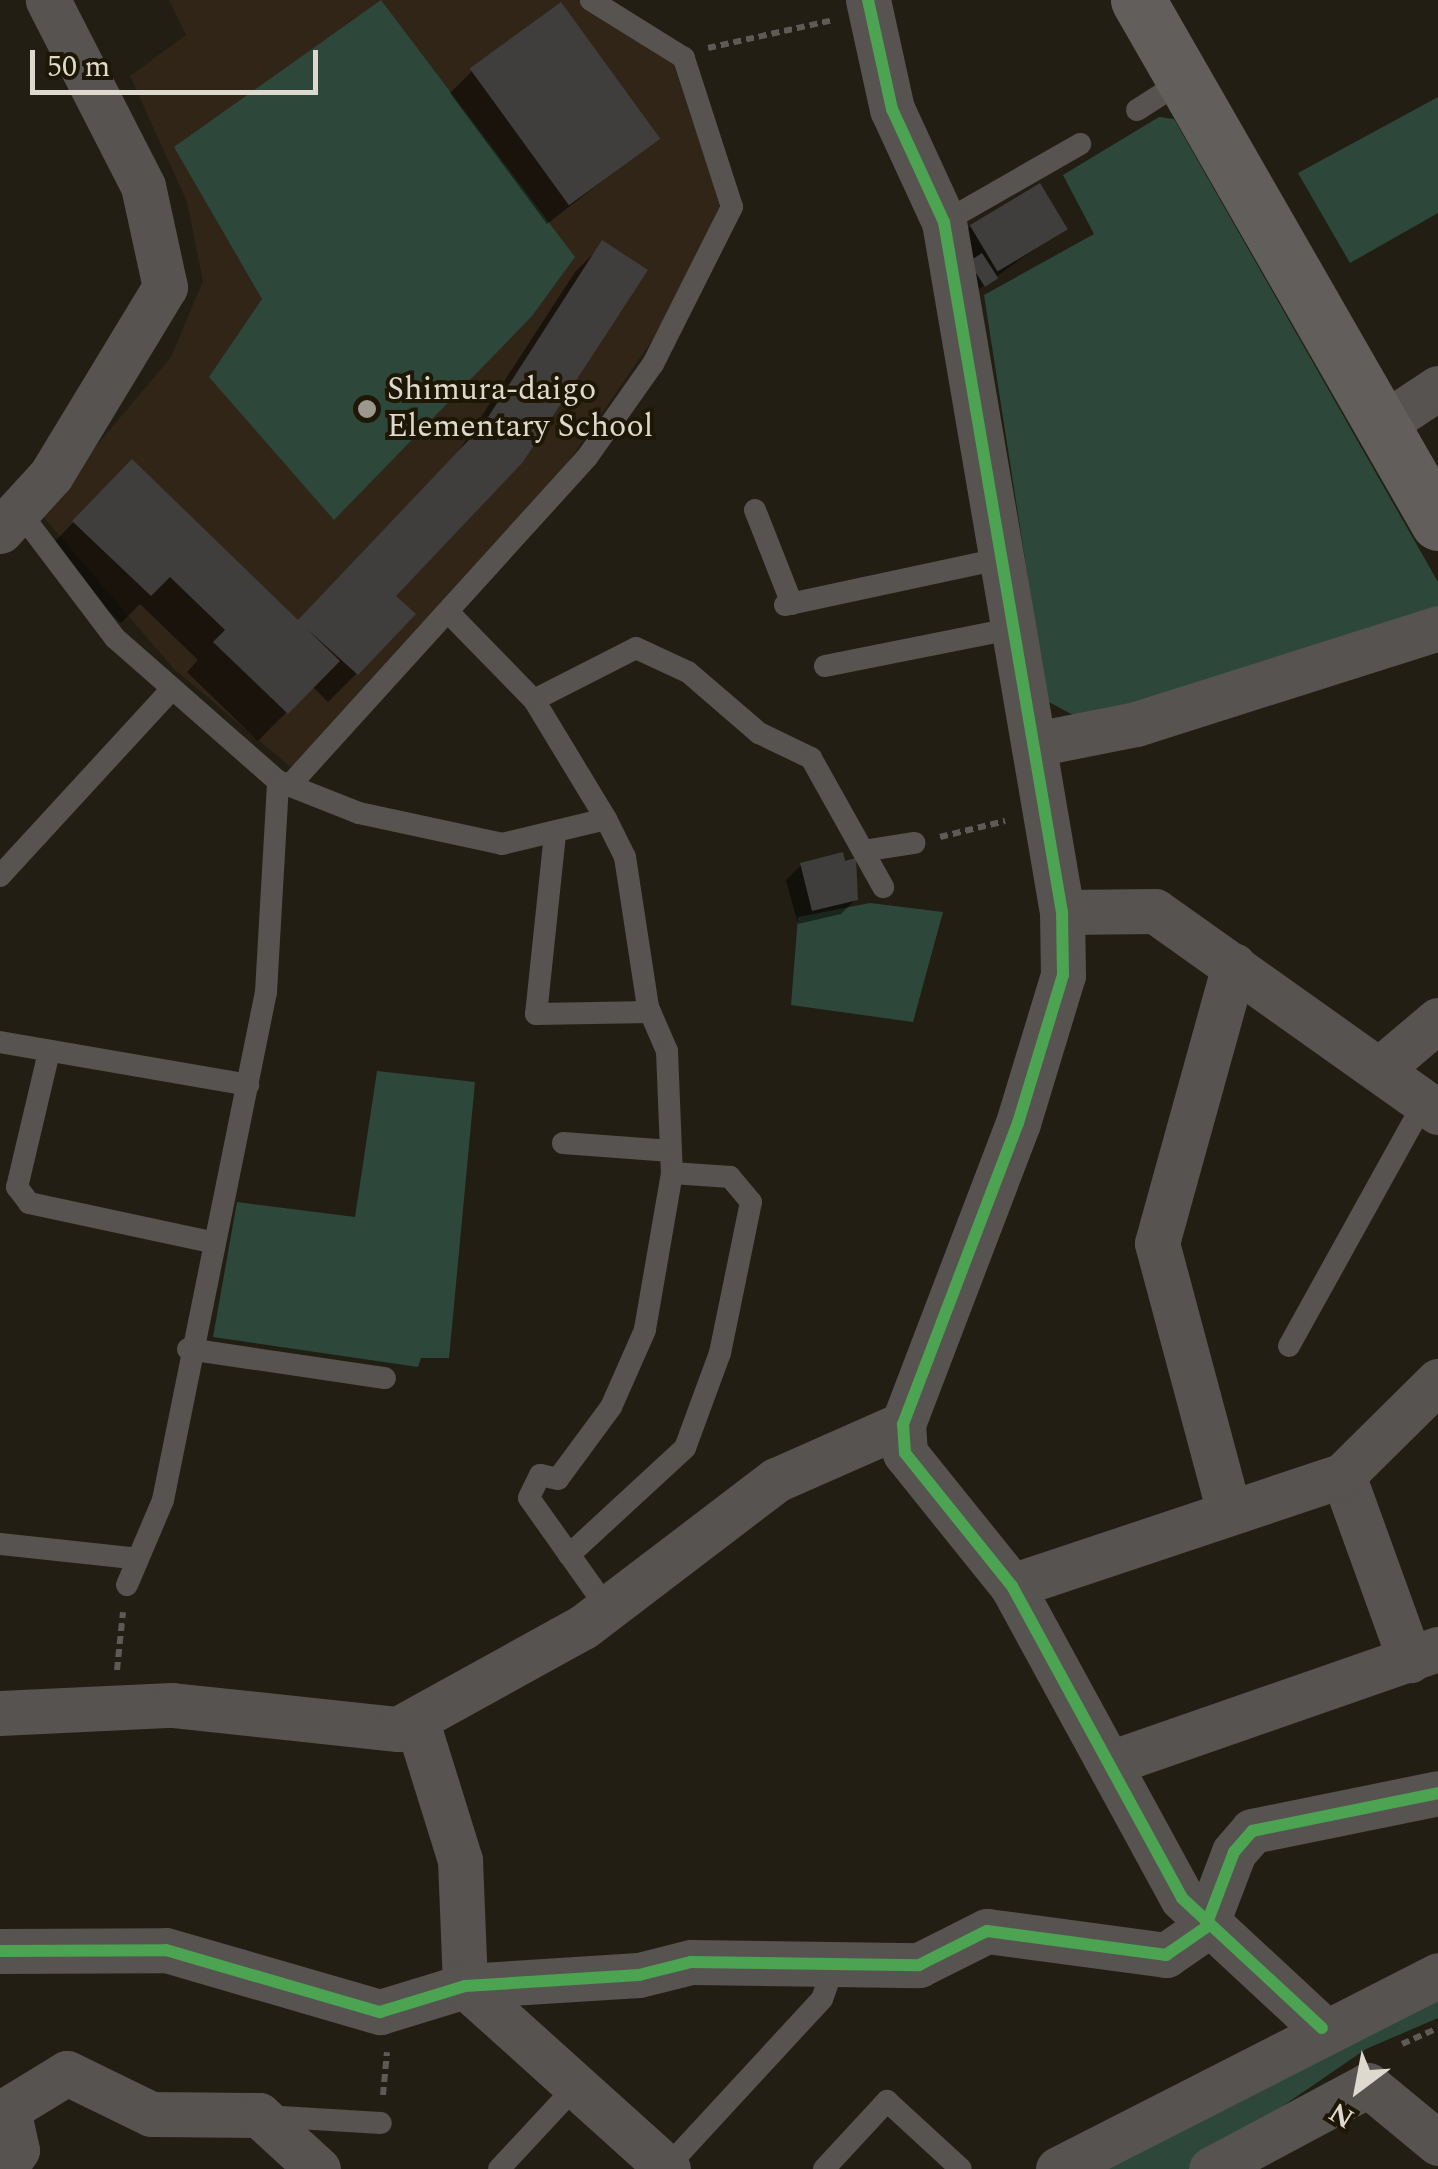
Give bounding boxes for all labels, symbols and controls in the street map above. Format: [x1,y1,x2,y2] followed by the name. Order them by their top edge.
[35,30,322,92] scale bar
[47,44,110,90] text: 50 m
[387,372,653,447] place label: Shimura-daigo Elementary School
[356,398,378,420] marker: Shimura-daigo Elementary School
[1308,2039,1408,2139] north arrow
[1321,2091,1363,2139] text: N

